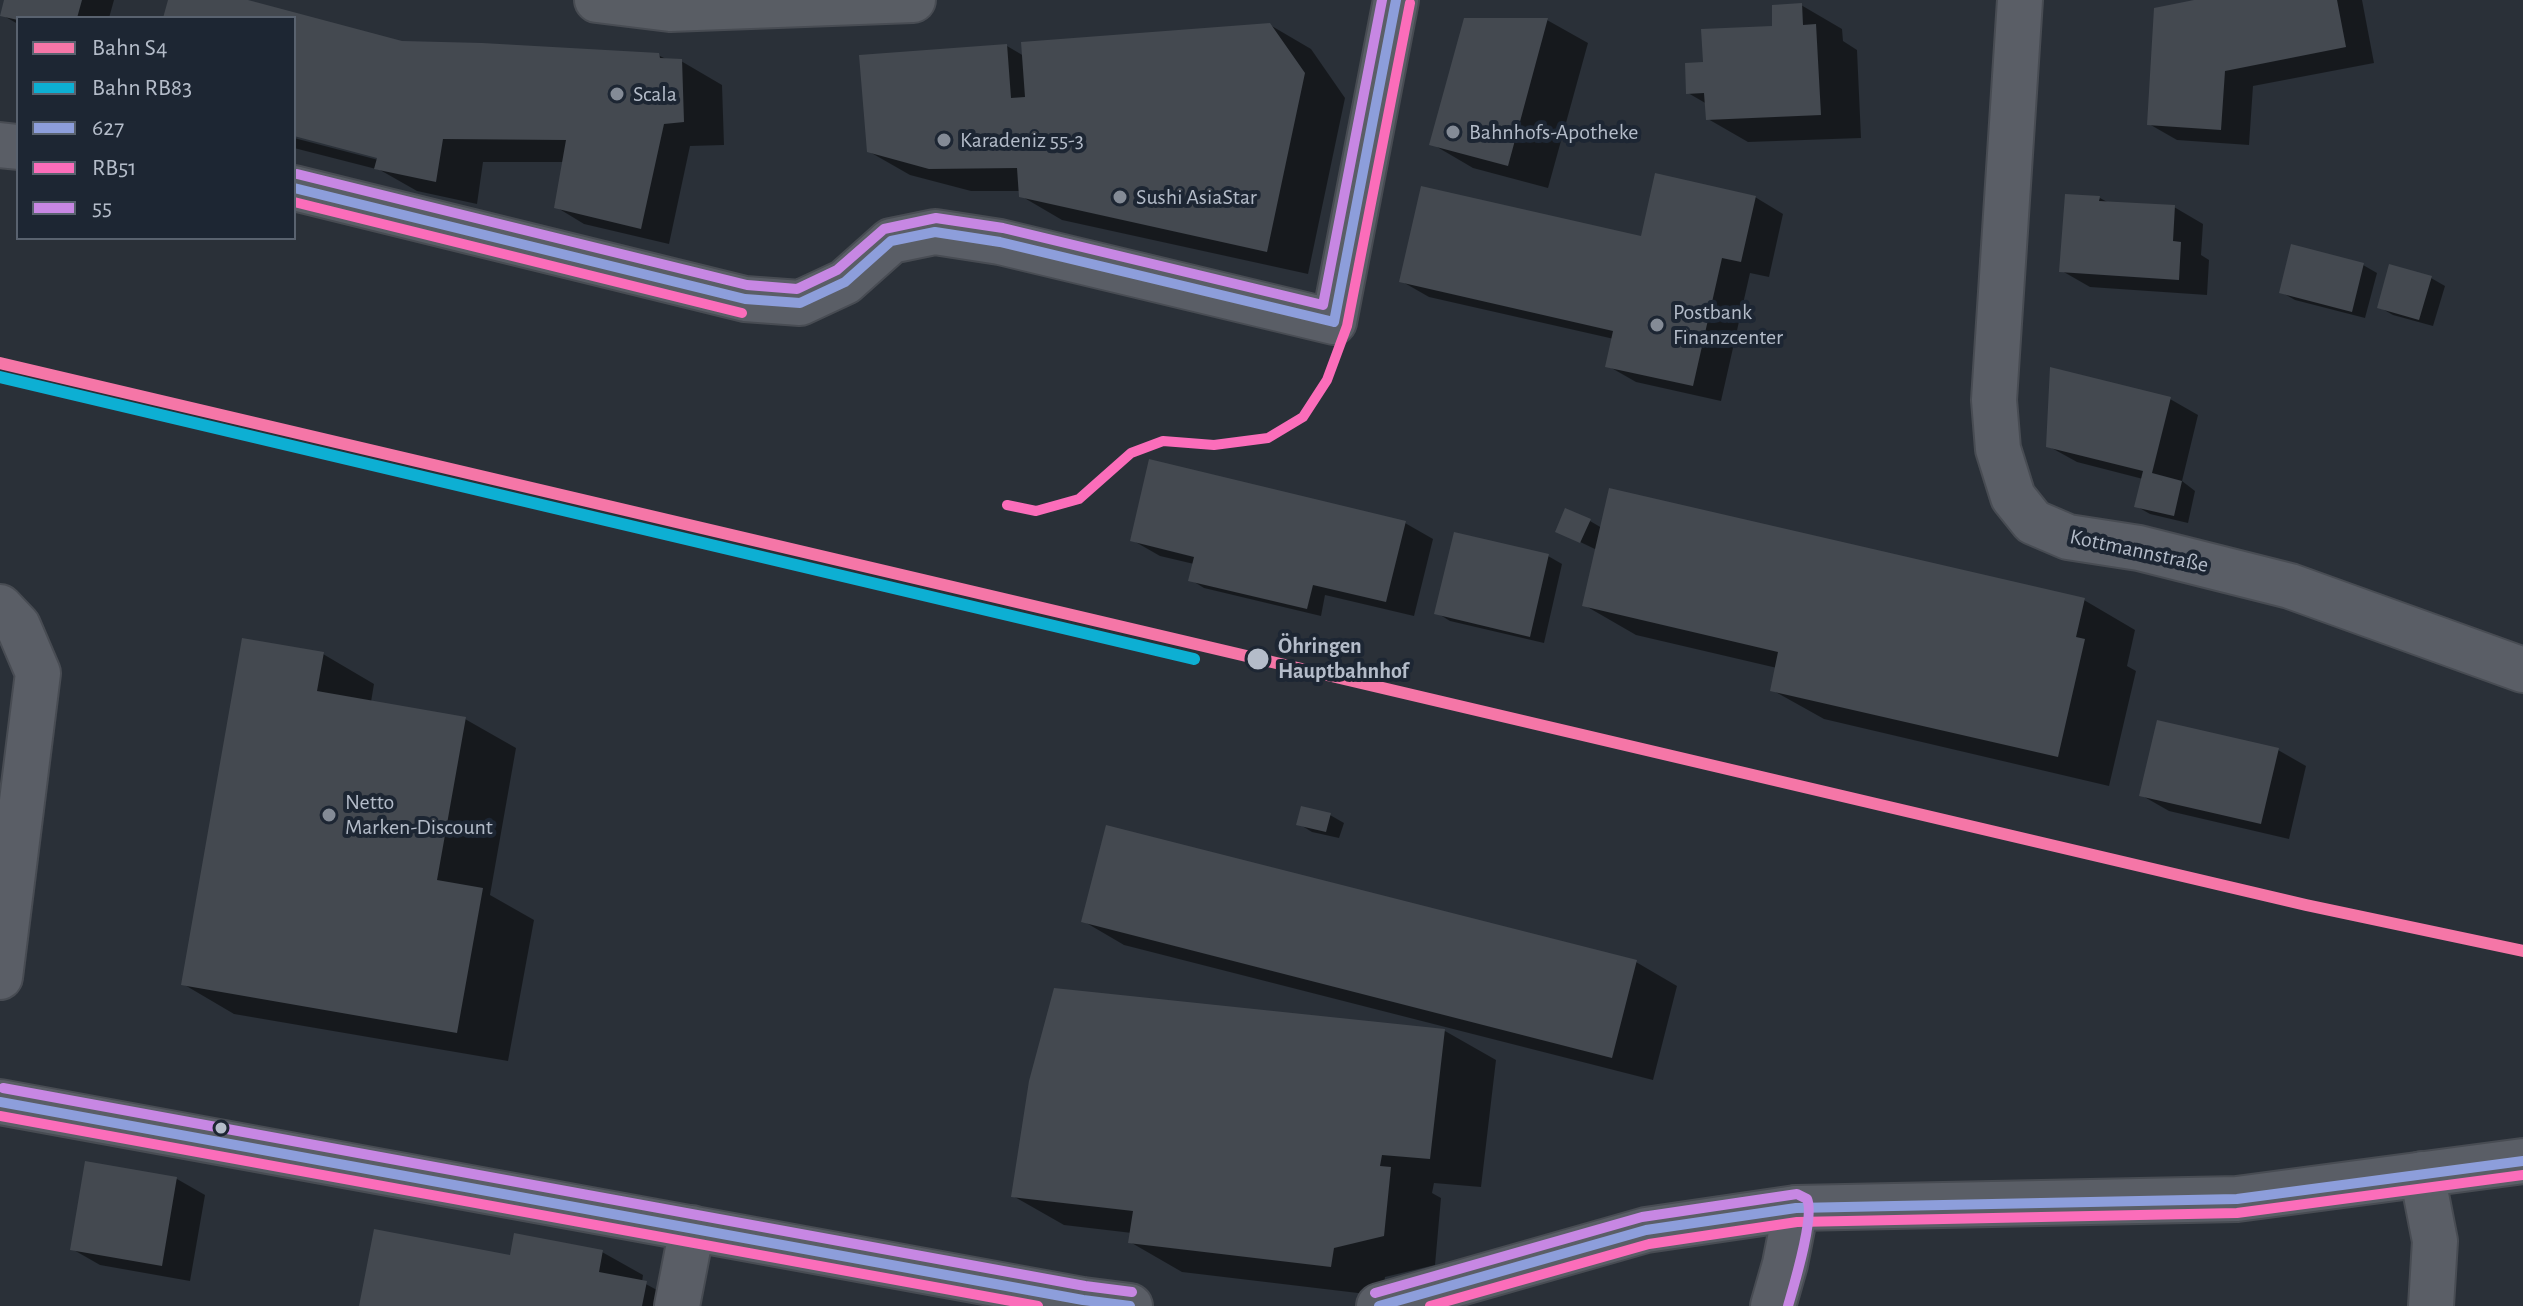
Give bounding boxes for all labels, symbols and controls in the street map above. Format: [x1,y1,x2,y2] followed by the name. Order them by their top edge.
[16,16,296,240] legend
[92,36,167,60] text: Bahn S4
[92,76,192,100] text: Bahn RB83
[633,81,677,107] place label: Scala
[608,85,626,103] marker: Scala
[92,116,124,140] text: 627
[1469,119,1639,145] place label: Bahnhofs-Apotheke
[1444,123,1462,141] marker: Bahnhofs-Apotheke
[960,127,1084,153] place label: Karadeniz 55-3
[935,131,953,149] marker: Karadeniz 55-3
[92,156,137,180] text: RB51
[1136,184,1257,210] place label: Sushi AsiaStar
[1111,188,1129,206] marker: Sushi AsiaStar
[92,196,112,220] text: 55
[1673,299,1783,350] place label: Postbank Finanzcenter
[1648,316,1666,334] marker: Postbank Finanzcenter
[2067,523,2211,579] street label: Kottmannstraße
[1278,633,1409,684] place label: Öhringen Hauptbahnhof
[1245,646,1271,672] marker: Öhringen Hauptbahnhof
[345,789,493,840] place label: Netto Marken-Discount
[320,806,338,824] marker: Netto Marken-Discount
[213,1120,229,1136] unlabelled marker

